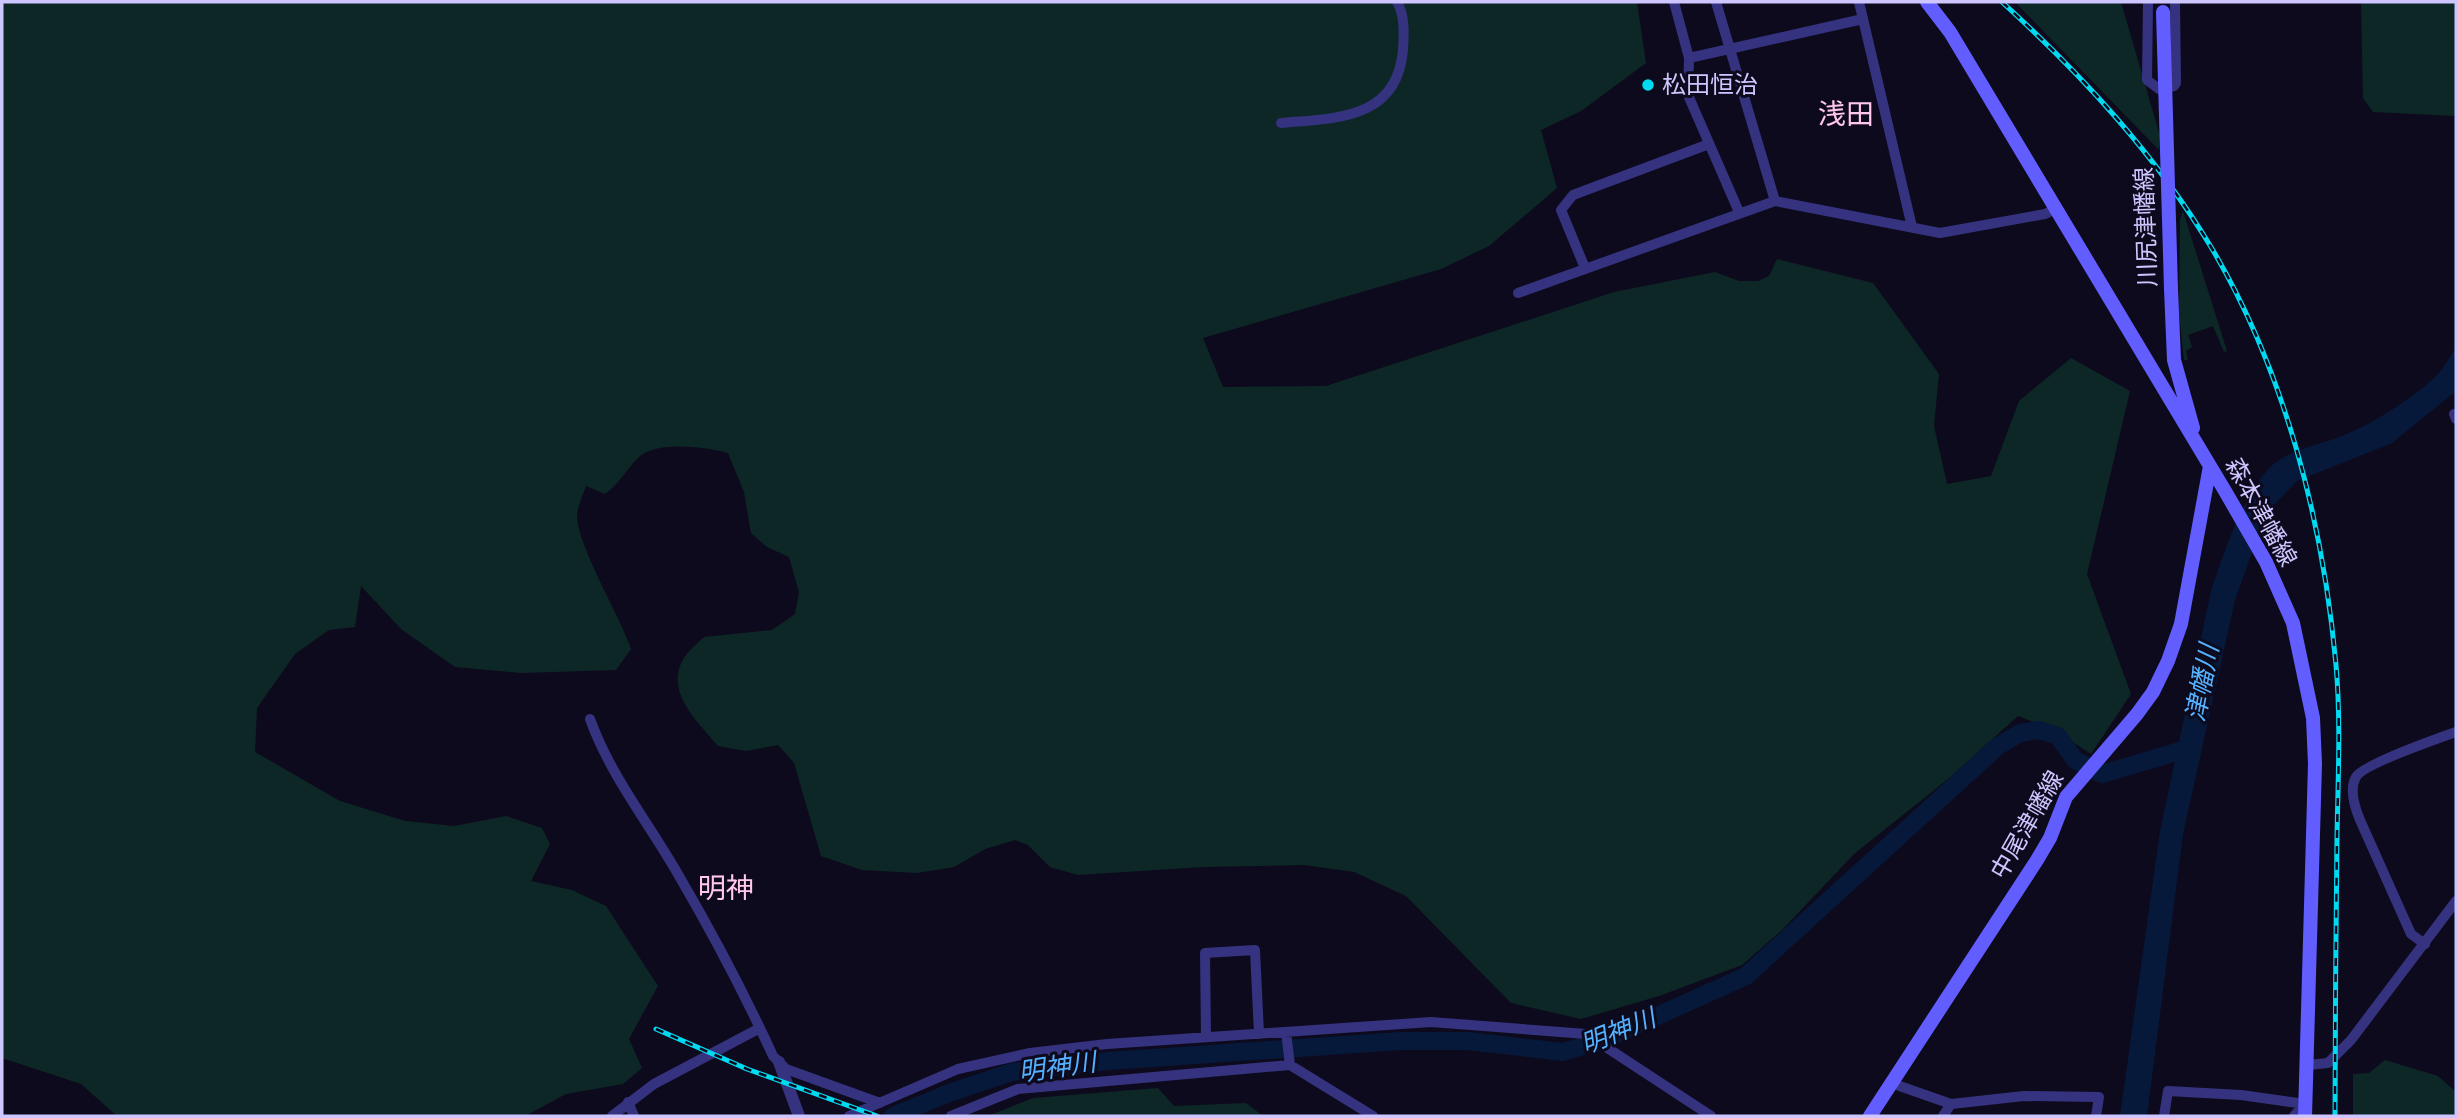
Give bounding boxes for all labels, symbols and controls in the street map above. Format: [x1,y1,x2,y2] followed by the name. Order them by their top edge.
[1662,70,1758,99] place label: 松田恒治
[1640,77,1656,93] marker: 松田恒治
[1818,97,1874,131] district label: 浅田
[2129,167,2162,287] street label: 川尻津幡線
[2220,452,2303,571] street label: 森本津幡線
[2179,639,2226,724] water label: 津幡川
[1984,766,2069,884] street label: 中尾津幡線
[698,871,754,905] district label: 明神
[1576,1000,1663,1060] water label: 明神川
[1016,1045,1101,1088] water label: 明神川

